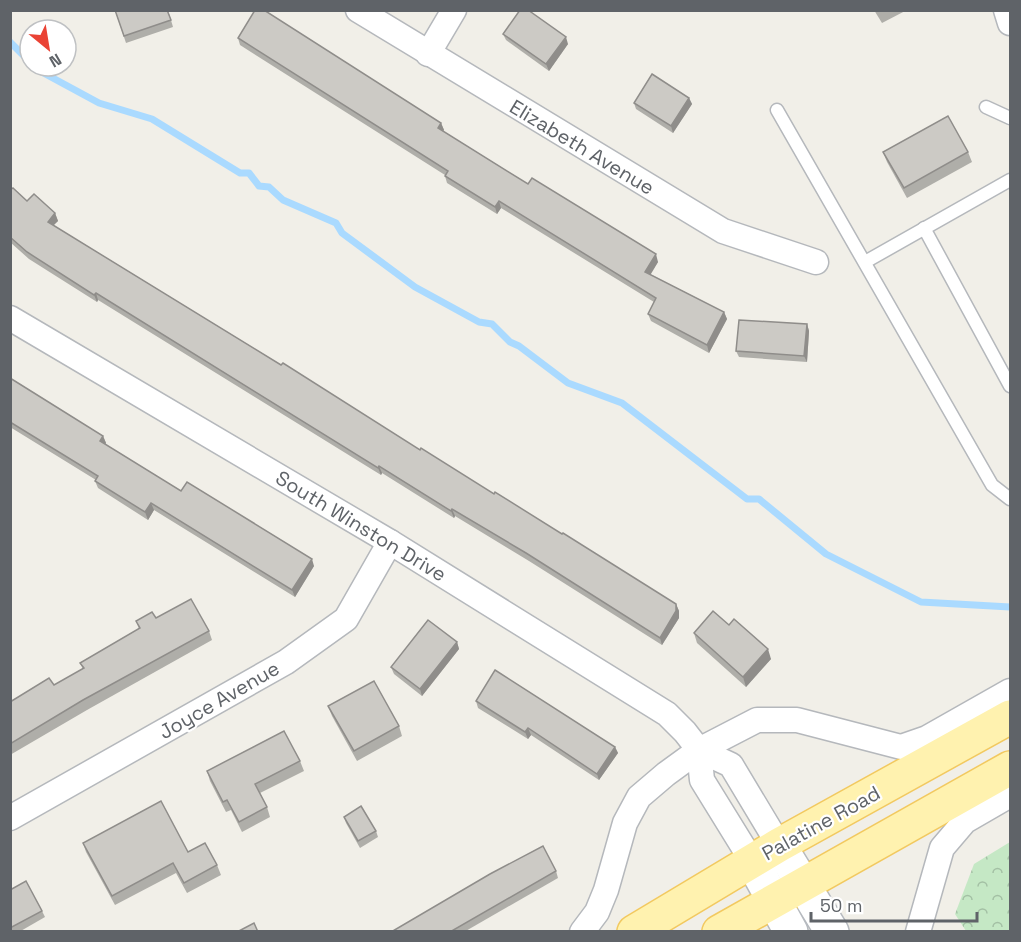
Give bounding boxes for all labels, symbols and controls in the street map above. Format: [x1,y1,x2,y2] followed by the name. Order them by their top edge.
[18,18,78,78] north arrow
[45,49,65,72] text: N
[505,94,659,200] street label: Elizabeth Avenue
[271,465,451,587] street label: South Winston Drive
[154,655,284,745] street label: Joyce Avenue
[757,780,885,866] street label: Palatine Road
[811,885,978,923] scale bar
[820,894,862,917] text: 50 m

